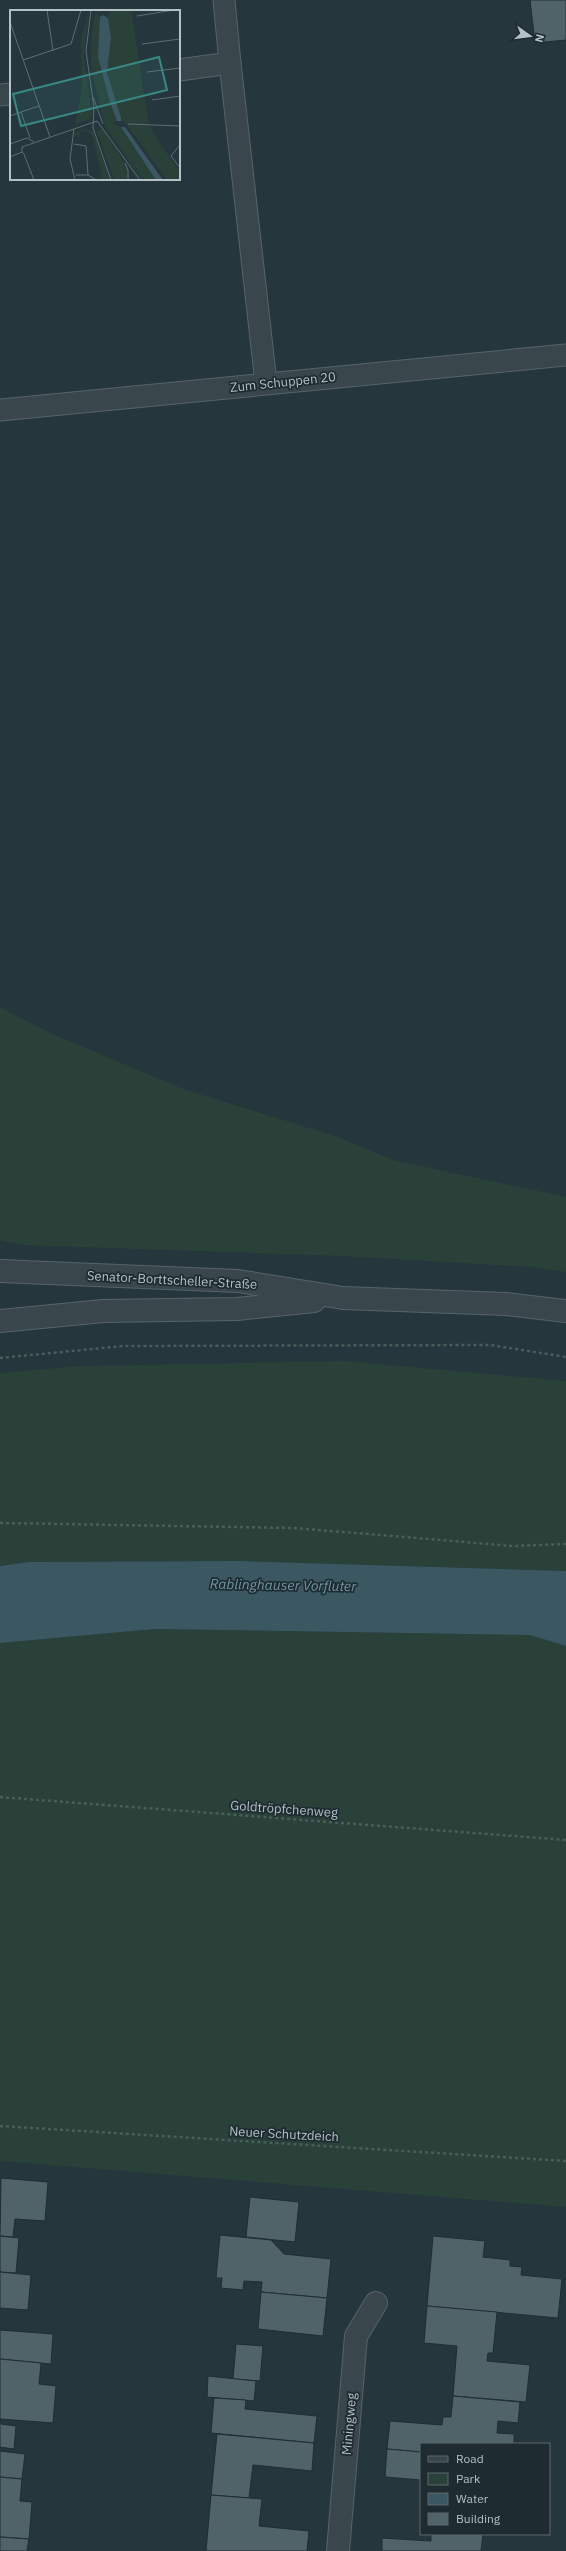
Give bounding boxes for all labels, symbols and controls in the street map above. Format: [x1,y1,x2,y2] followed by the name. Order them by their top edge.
[10,10,180,180] inset map
[510,16,550,56] north arrow
[532,33,547,44] text: N
[229,368,337,396] street label: Zum Schuppen 20
[87,1267,257,1293] street label: Senator-Borttscheller-Straße
[210,1575,357,1595] water label: Rablinghauser Vorfluter
[230,1797,339,1821] street label: Goldtröpfchenweg
[229,2123,339,2145] street label: Neuer Schutzdeich
[338,2392,360,2456] street label: Miningweg
[420,2443,550,2535] legend
[456,2451,484,2466] text: Road
[456,2471,481,2486] text: Park
[456,2491,489,2506] text: Water
[456,2511,501,2526] text: Building

